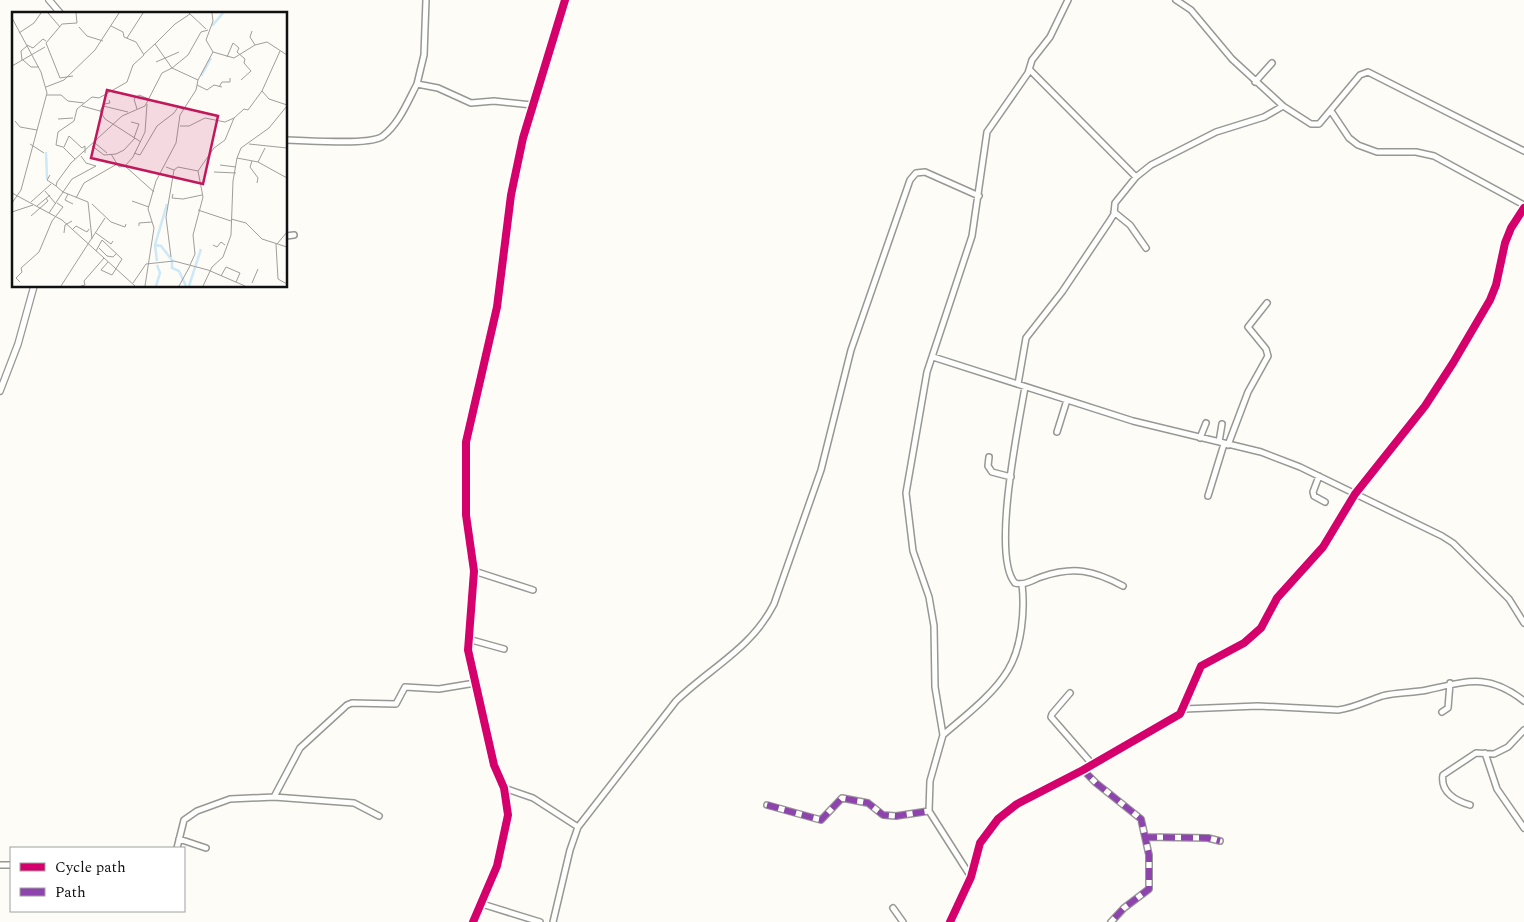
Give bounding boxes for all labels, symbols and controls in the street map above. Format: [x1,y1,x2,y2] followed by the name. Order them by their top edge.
[12,12,288,288] inset map
[10,847,185,912] legend
[55,856,126,879] text: Cycle path
[55,881,86,904] text: Path

